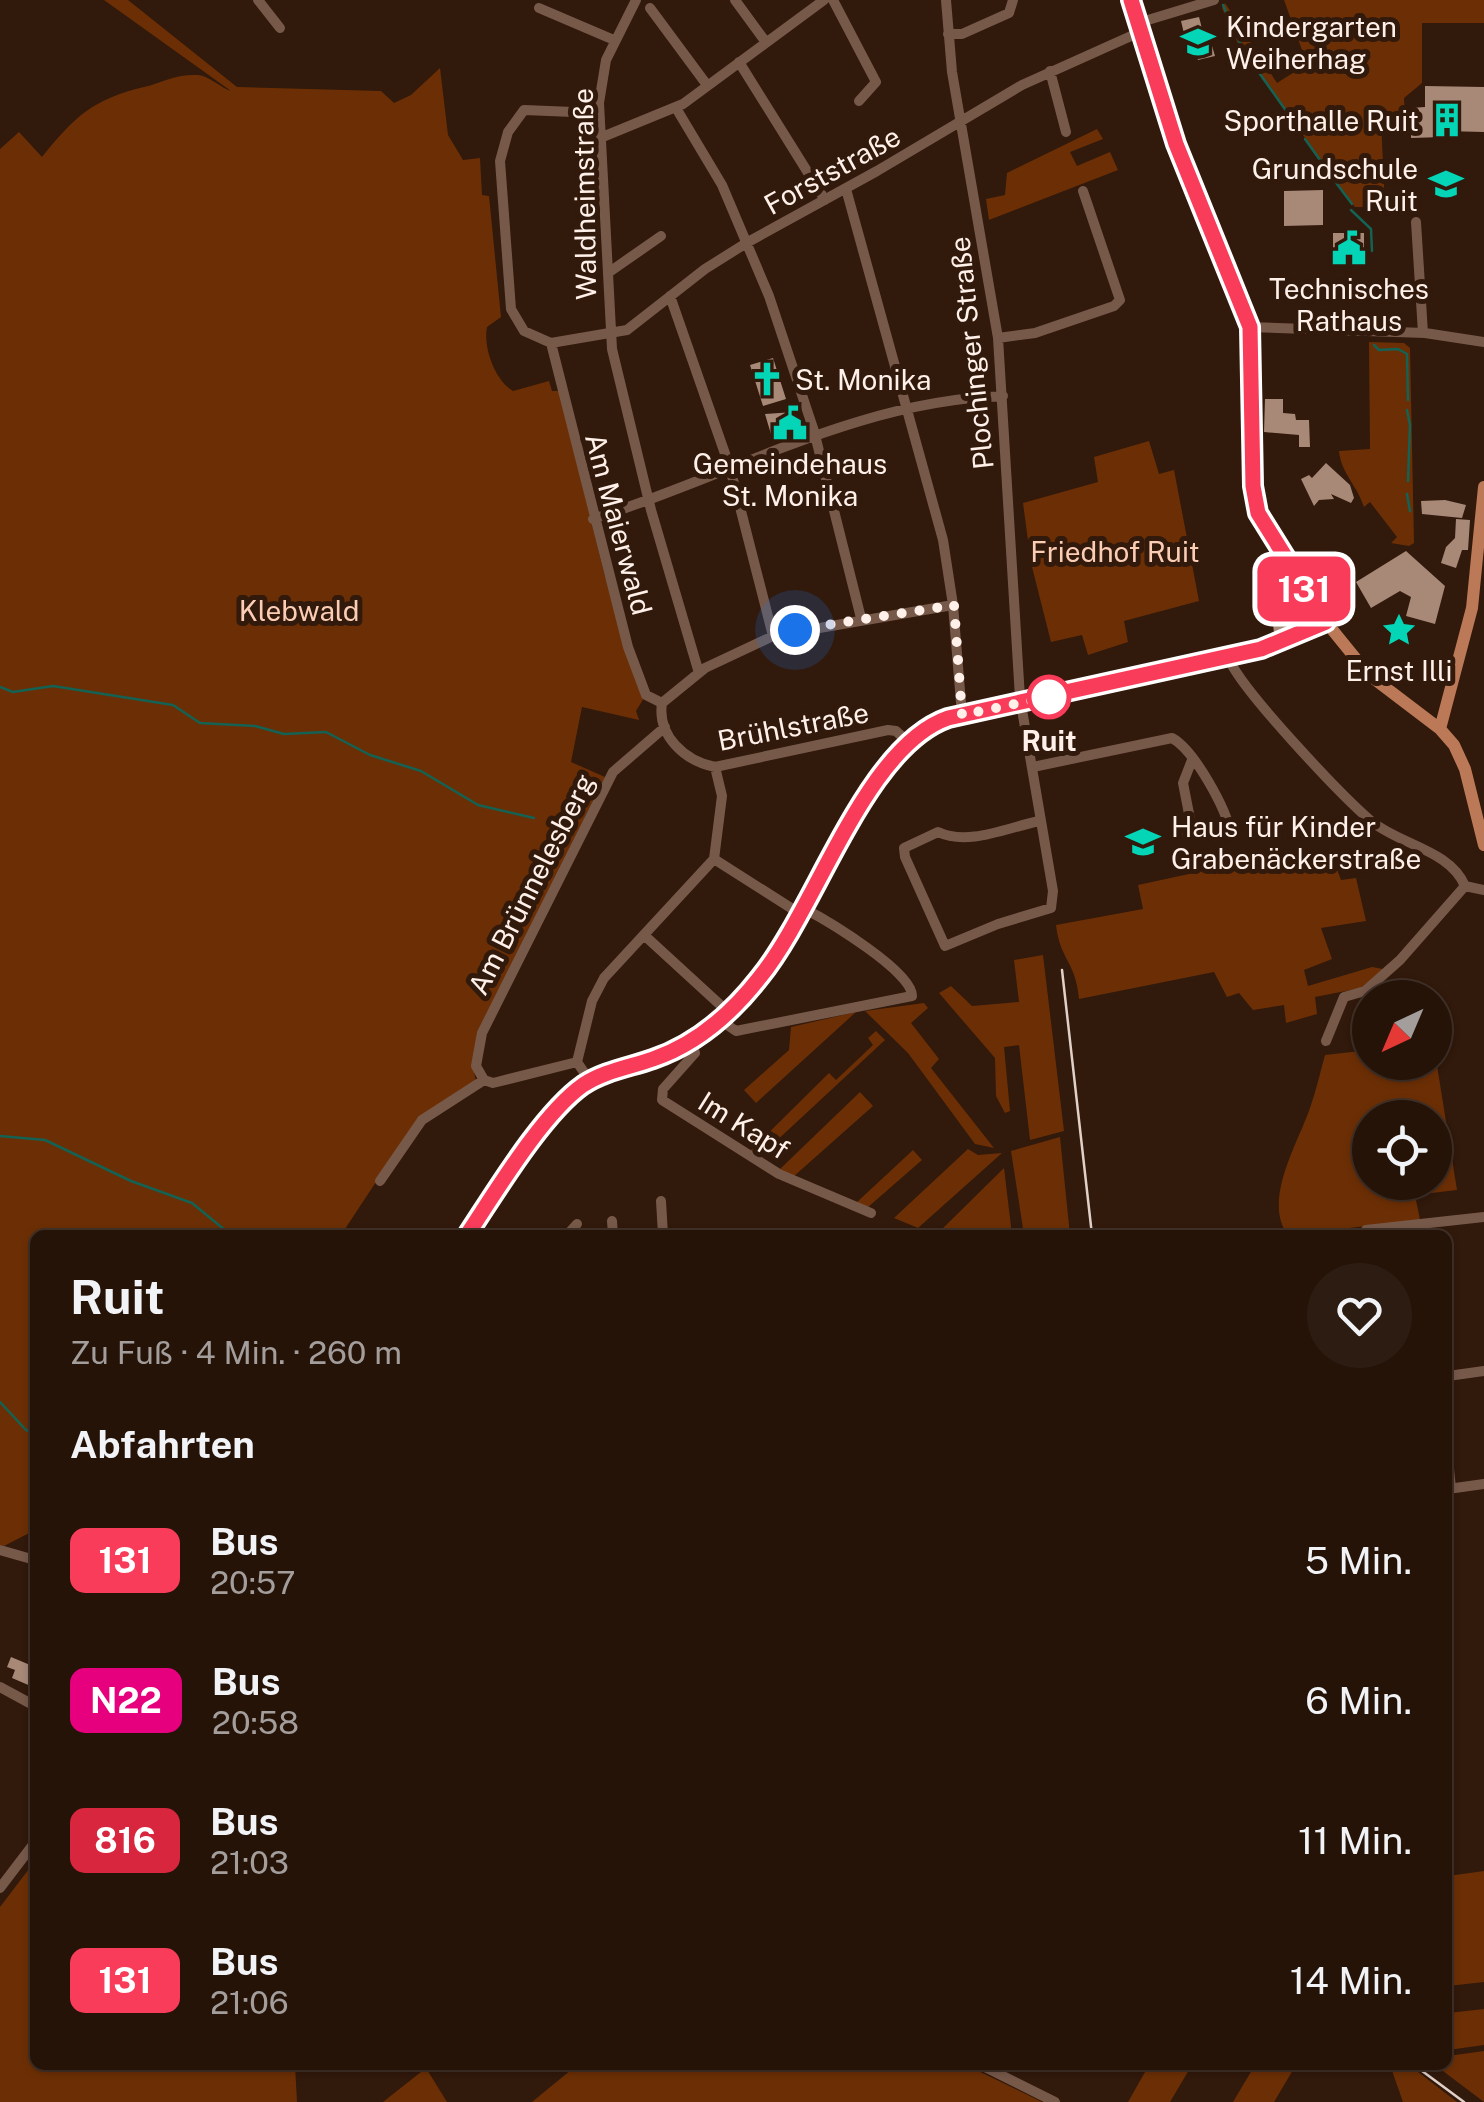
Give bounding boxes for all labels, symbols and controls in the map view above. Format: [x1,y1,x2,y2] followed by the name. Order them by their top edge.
[1226,10,1397,75] place label: Kindergarten Weiherhag
[1179,23,1217,61] school or university icon: Kindergarten Weiherhag
[566,88,602,300] street label: Waldheimstraße
[1428,101,1466,139] building icon: Sporthalle Ruit
[1223,104,1419,137] place label: Sporthalle Ruit
[758,119,906,221] street label: Forststraße
[1252,152,1418,217] place label: Grundschule Ruit
[1427,165,1465,203] school or university icon: Grundschule Ruit
[1330,229,1368,267] public building icon: Technisches Rathaus
[942,235,1000,471] street label: Plochinger Straße
[1269,272,1429,337] place label: Technisches Rathaus
[748,360,786,398] church icon: St. Monika
[795,363,932,396] place label: St. Monika
[771,404,809,442] public building icon: Gemeindehaus St. Monika
[579,430,659,618] street label: Am Maierwald
[693,447,887,512] place label: Gemeindehaus St. Monika
[1030,535,1200,568] park label: Friedhof Ruit
[1246,556,1362,622] line badge: 131
[1277,569,1331,610] text: 131
[239,594,359,627] park label: Klebwald
[770,605,820,655] your location
[1380,611,1418,649] place icon: Ernst Illi
[1346,654,1452,687] place label: Ernst Illi
[1028,676,1070,718] marker: Ruit
[715,695,871,757] street label: Brühlstraße
[1021,724,1077,757] place label: Ruit
[461,768,601,1000] street label: Am Brünnelesberg
[1171,810,1421,875] place label: Haus für Kinder Grabenäckerstraße
[1124,823,1162,861] school or university icon: Haus für Kinder Grabenäckerstraße
[1352,980,1452,1080] north arrow
[1352,980,1452,1200] map controls
[693,1084,795,1166] street label: Im Kapf
[1352,1100,1452,1200] button: locate
[1307,1263,1412,1368] button: heart
[70,1268,165,1325] text: Ruit
[70,1334,402,1371] text: Zu Fuß · 4 Min. · 260 m
[70,1422,255,1467] text: Abfahrten
[210,1519,279,1564] text: Bus
[1305,1538,1412,1583] text: 5 Min.
[98,1540,152,1581] text: 131
[210,1564,296,1601] text: 20:57
[212,1659,280,1704] text: Bus
[1305,1678,1412,1723] text: 6 Min.
[90,1680,162,1721] text: N22
[212,1704,299,1741] text: 20:58
[210,1799,279,1844] text: Bus
[1298,1818,1412,1863] text: 11 Min.
[94,1820,156,1861] text: 816
[210,1844,289,1881] text: 21:03
[210,1939,279,1984] text: Bus
[1290,1958,1412,2003] text: 14 Min.
[98,1960,152,2001] text: 131
[210,1984,289,2021] text: 21:06

